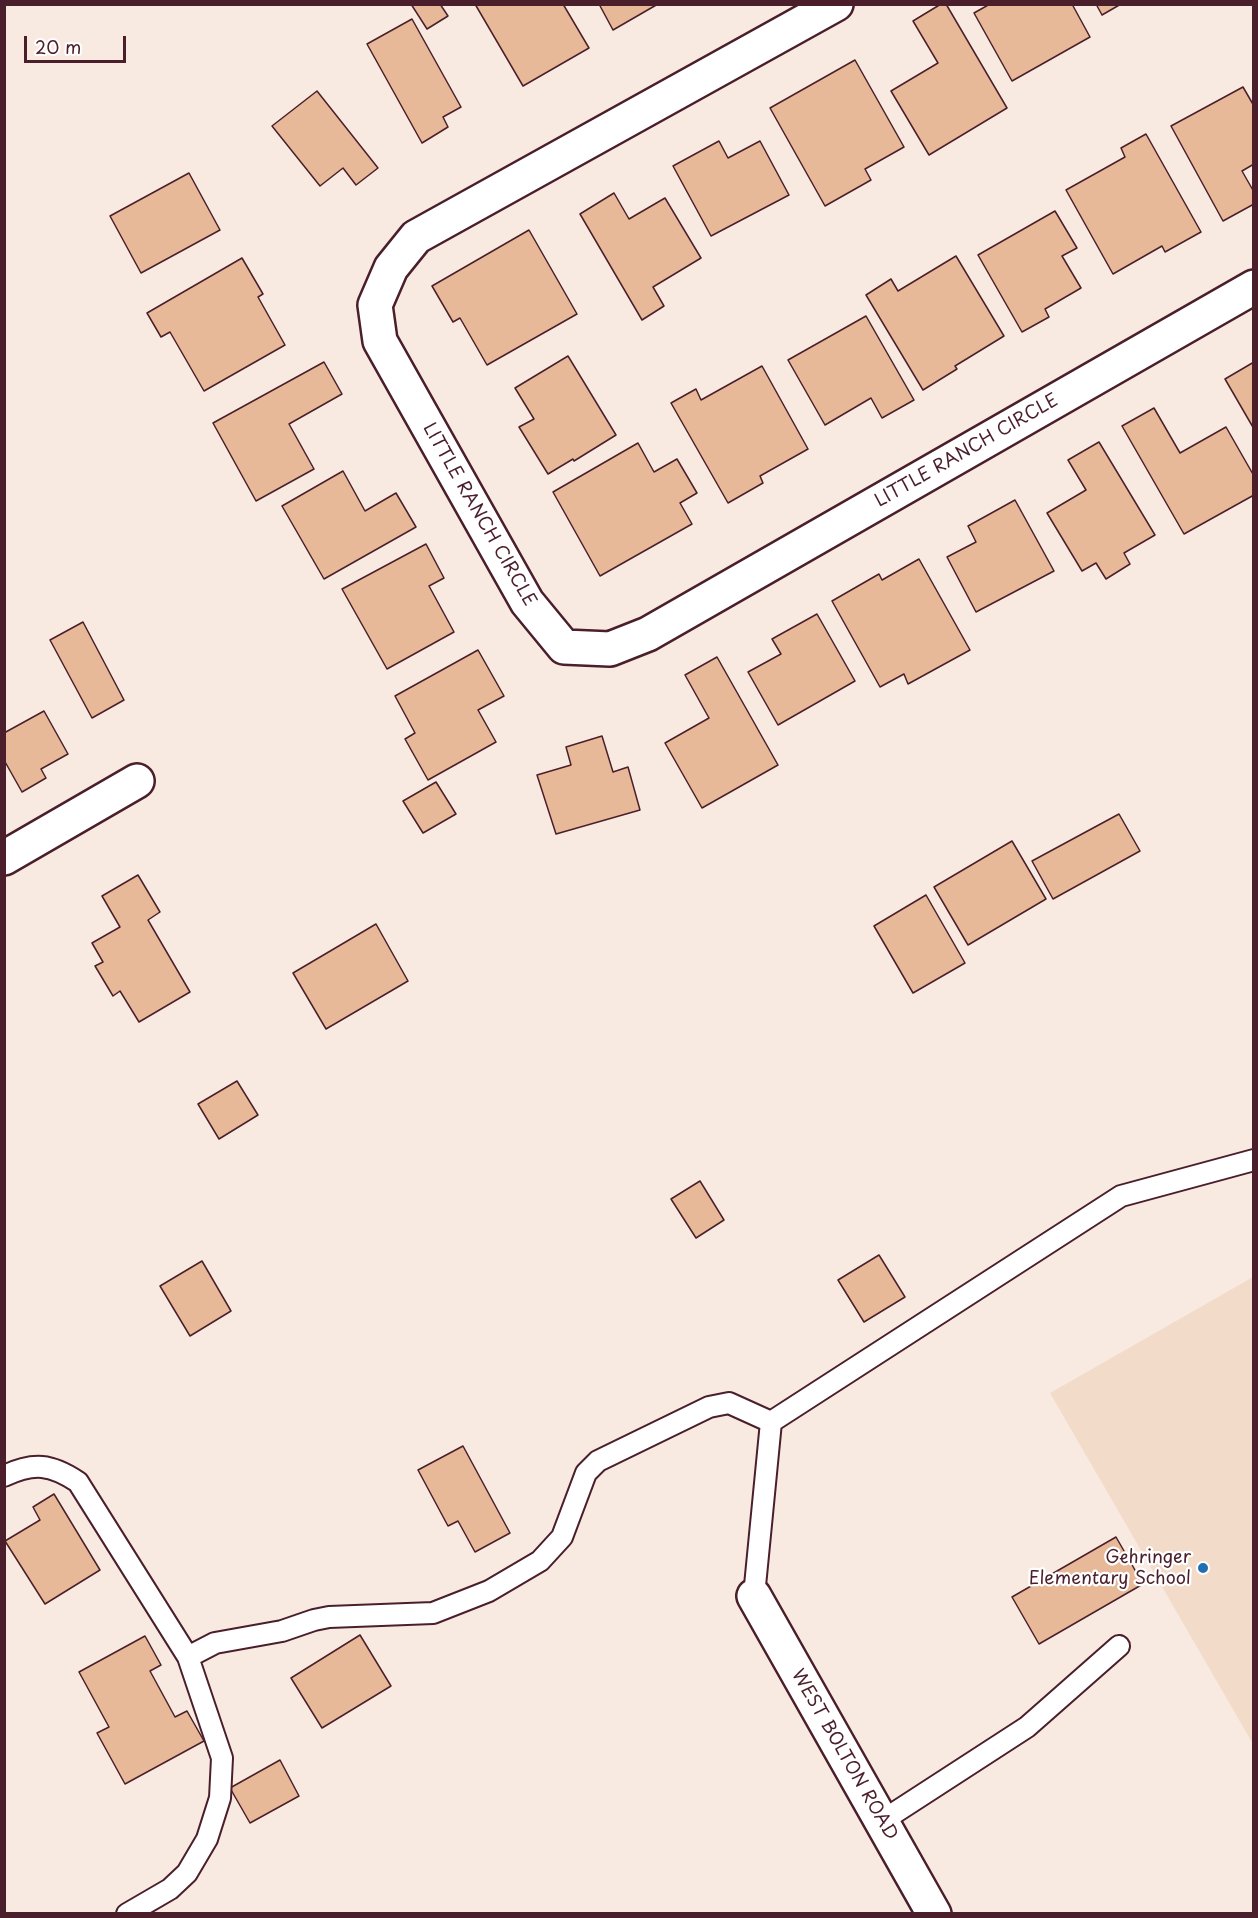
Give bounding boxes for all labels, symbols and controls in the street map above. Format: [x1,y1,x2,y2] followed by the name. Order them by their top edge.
[27,24,129,62] scale bar
[35,33,81,60] text: 20 m
[871,390,1063,512] street label: LITTLE RANCH CIRCLE
[418,419,540,611] street label: LITTLE RANCH CIRCLE
[1029,1547,1191,1590] place label: Gehringer Elementary School
[1196,1561,1210,1575] marker: Gehringer Elementary School
[786,1666,902,1844] street label: WEST BOLTON ROAD

